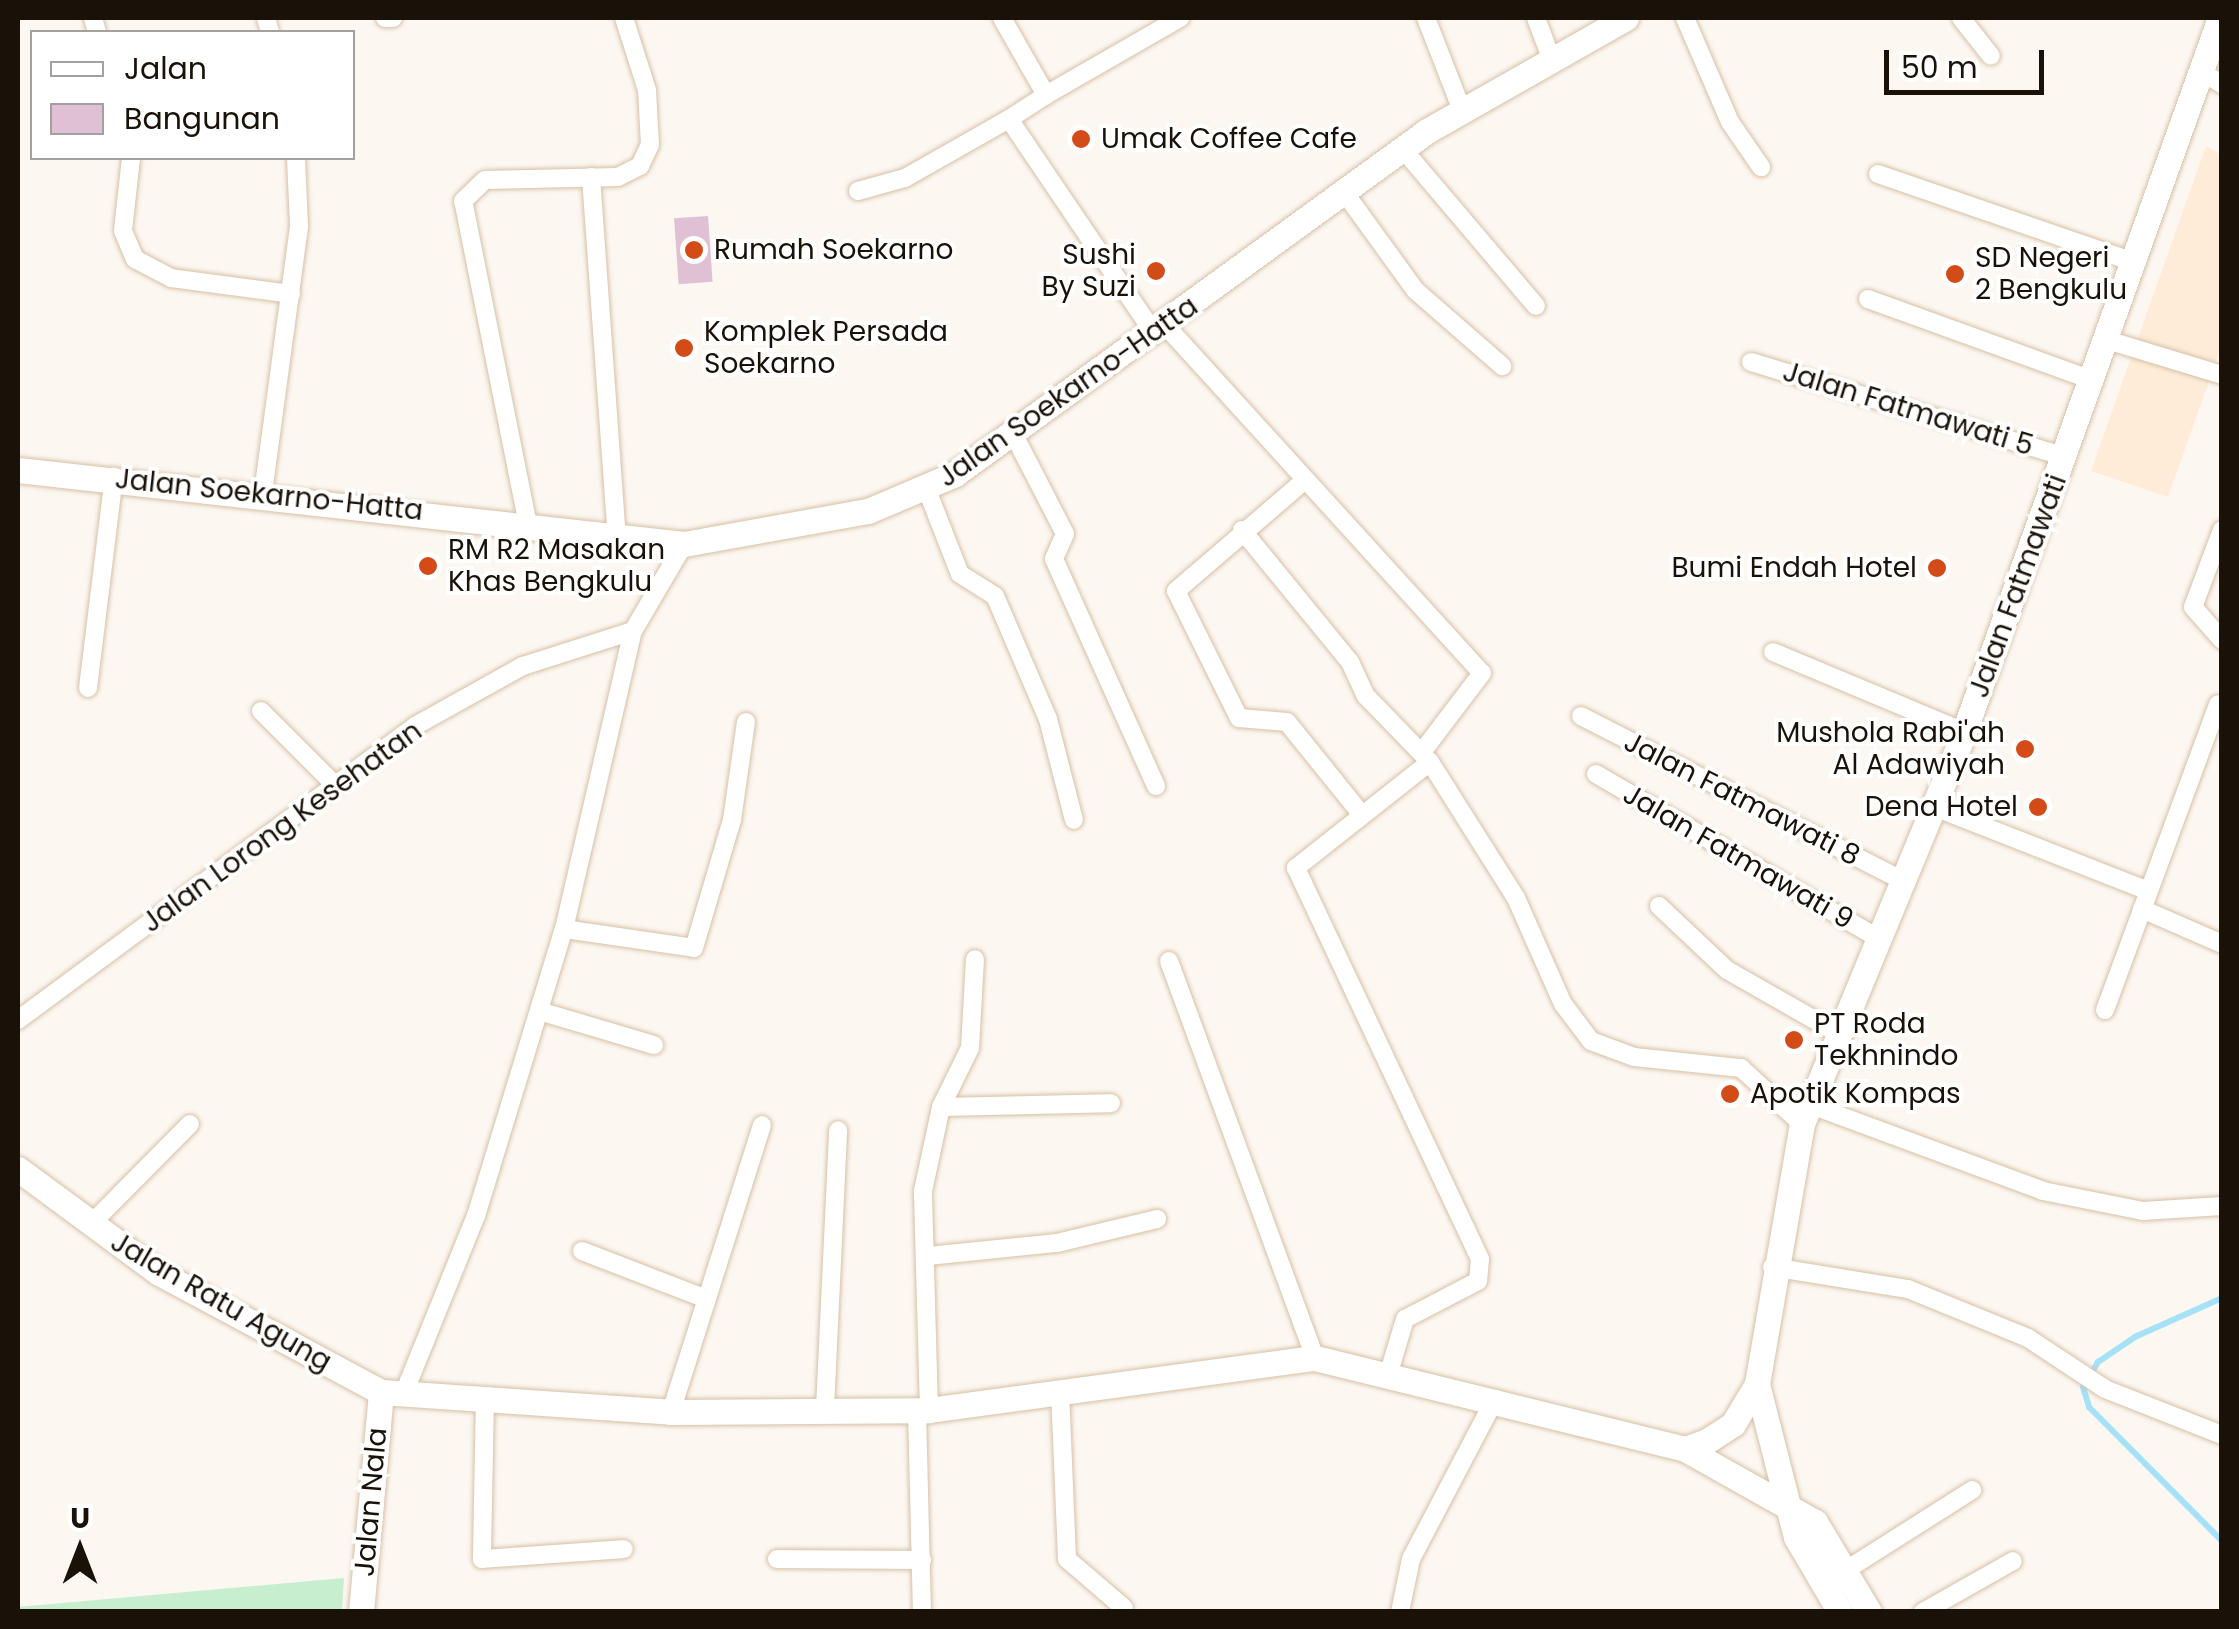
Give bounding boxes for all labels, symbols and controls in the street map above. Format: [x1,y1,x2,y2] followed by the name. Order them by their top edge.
[30,30,355,160] legend
[1889,30,2049,92] scale bar
[1901,46,1978,89] text: 50 m
[124,47,207,90] text: Jalan
[124,97,280,140] text: Bangunan
[1101,122,1357,156] place label: Umak Coffee Cafe
[1070,128,1092,150] marker: Umak Coffee Cafe
[714,233,953,267] place label: Rumah Soekarno
[1042,238,1136,304] place label: Sushi By Suzi
[683,239,705,261] marker: Rumah Soekarno
[1975,241,2127,307] place label: SD Negeri 2 Bengkulu
[1145,260,1167,282] marker: Sushi By Suzi
[1944,263,1966,285] marker: SD Negeri 2 Bengkulu
[932,290,1204,494] street label: Jalan Soekarno-Hatta
[704,315,948,381] place label: Komplek Persada Soekarno
[673,337,695,359] marker: Komplek Persada Soekarno
[1779,355,2037,463] street label: Jalan Fatmawati 5
[113,462,425,528] street label: Jalan Soekarno-Hatta
[1962,470,2074,702] street label: Jalan Fatmawati
[448,533,665,599] place label: RM R2 Masakan Khas Bengkulu
[1671,551,1917,585] place label: Bumi Endah Hotel
[417,555,439,577] marker: RM R2 Masakan Khas Bengkulu
[1926,557,1948,579] marker: Bumi Endah Hotel
[136,714,428,940] street label: Jalan Lorong Kesehatan
[1776,716,2005,782] place label: Mushola Rabi'ah Al Adawiyah
[1619,725,1865,873] street label: Jalan Fatmawati 8
[2014,738,2036,760] marker: Mushola Rabi'ah Al Adawiyah
[1617,777,1859,937] street label: Jalan Fatmawati 9
[1865,790,2018,824] place label: Dena Hotel
[2027,796,2049,818] marker: Dena Hotel
[1814,1007,1958,1073] place label: PT Roda Tekhnindo
[1783,1029,1805,1051] marker: PT Roda Tekhnindo
[1750,1077,1961,1111] place label: Apotik Kompas
[1719,1083,1741,1105] marker: Apotik Kompas
[105,1225,337,1379] street label: Jalan Ratu Agung
[348,1426,394,1578] street label: Jalan Nala
[30,1499,130,1599] north arrow
[70,1499,90,1538] text: U

